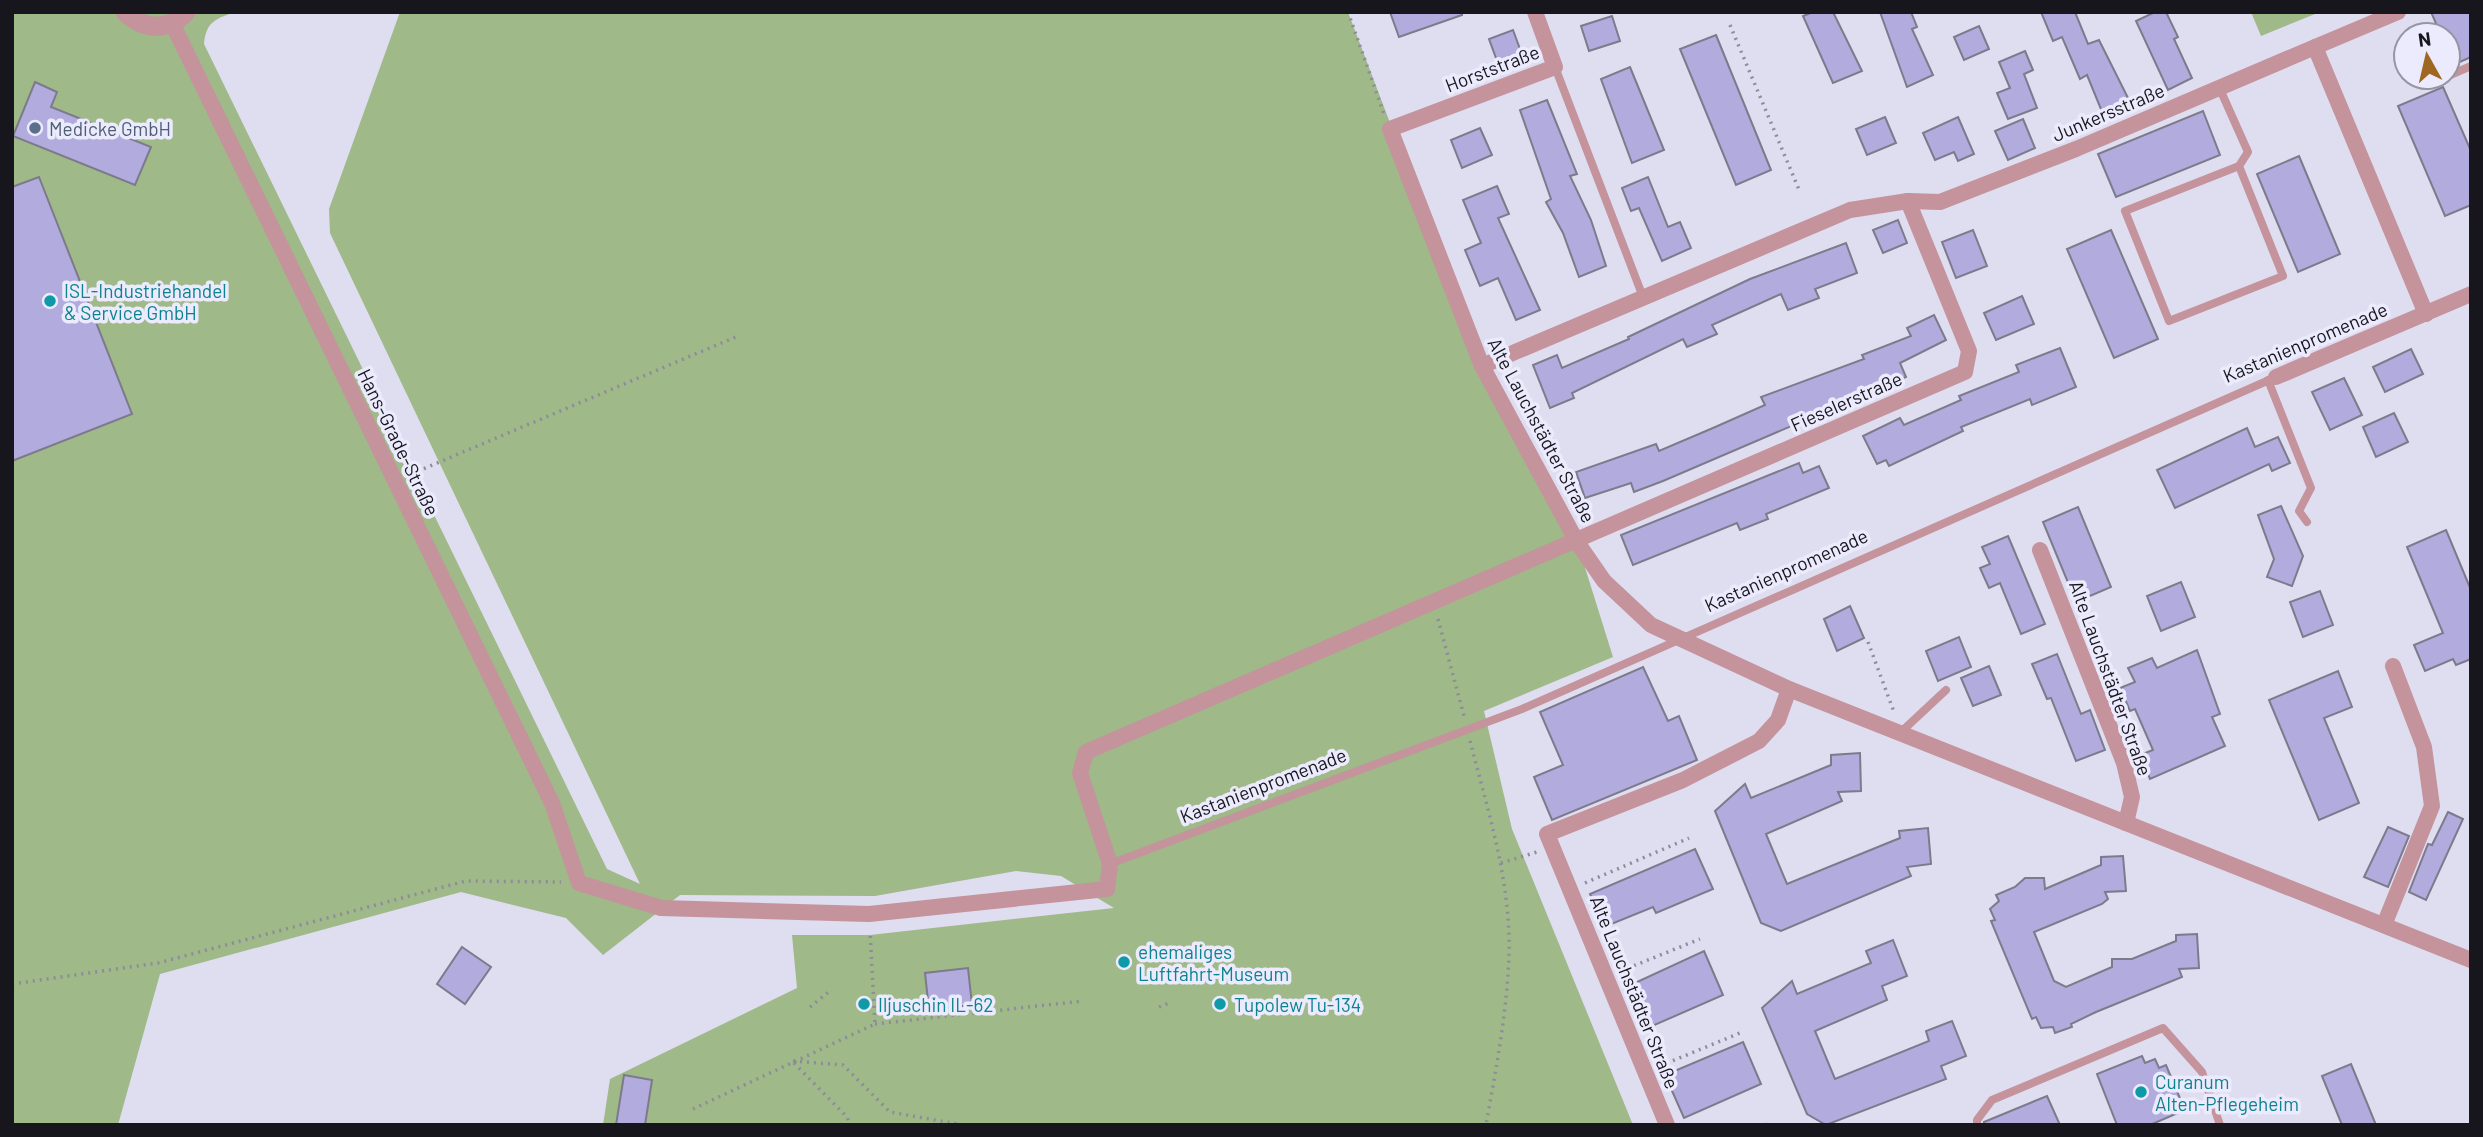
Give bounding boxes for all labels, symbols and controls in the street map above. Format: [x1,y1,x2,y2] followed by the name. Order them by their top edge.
[2392,21,2462,91] north arrow
[2417,26,2432,51] text: N
[1442,40,1542,96] street label: Horststraße
[2048,78,2168,146] street label: Junkersstraße
[49,117,171,140] place label: Medicke GmbH
[27,120,43,136] marker: Medicke GmbH
[64,279,227,324] place label: ISL-Industriehandel & Service GmbH
[42,293,58,309] marker: ISL-Industriehandel & Service GmbH
[2219,297,2391,387] street label: Kastanienpromenade
[1483,334,1601,526] street label: Alte Lauchstädter Straße
[353,365,445,519] street label: Hans-Grade-Straße
[1787,366,1905,436] street label: Fieselerstraße
[1701,524,1871,616] street label: Kastanienpromenade
[2065,577,2157,779] street label: Alte Lauchstädter Straße
[1177,743,1349,827] street label: Kastanienpromenade
[1586,892,1684,1092] street label: Alte Lauchstädter Straße
[1138,940,1289,985] place label: ehemaliges Luftfahrt-Museum
[1116,954,1132,970] marker: ehemaliges Luftfahrt-Museum
[878,993,993,1016] place label: Iljuschin IL-62
[1234,993,1361,1016] place label: Tupolew Tu-134
[856,996,872,1012] marker: Iljuschin IL-62
[1212,996,1228,1012] marker: Tupolew Tu-134
[2155,1070,2299,1115] place label: Curanum Alten-Pflegeheim
[2133,1084,2149,1100] marker: Curanum Alten-Pflegeheim

